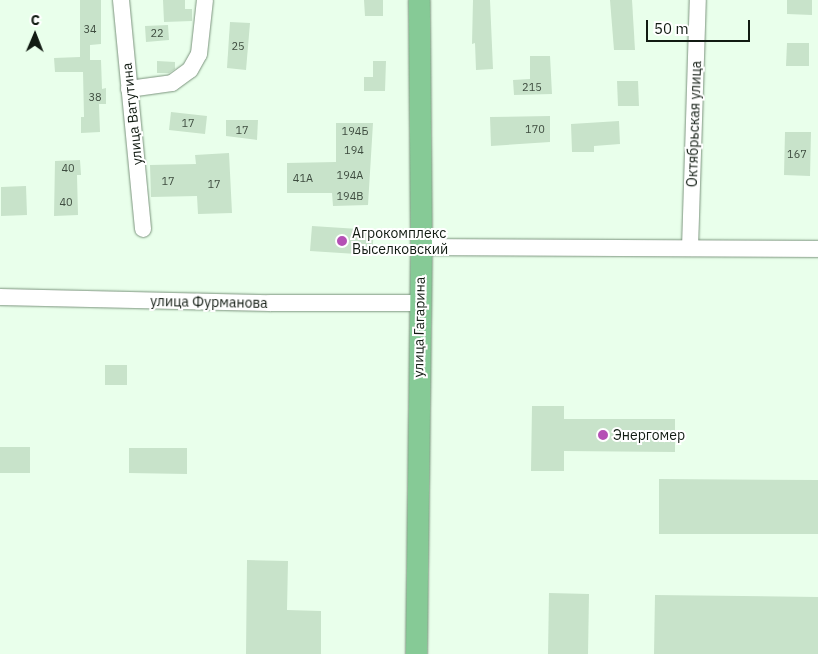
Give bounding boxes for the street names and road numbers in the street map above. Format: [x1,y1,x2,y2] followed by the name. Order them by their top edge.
[683,60,705,188] street label: Октябрьская улица
[118,62,146,166] street label: улица Ватутина
[410,276,428,378] street label: улица Гагарина
[150,293,268,311] street label: улица Фурманова

